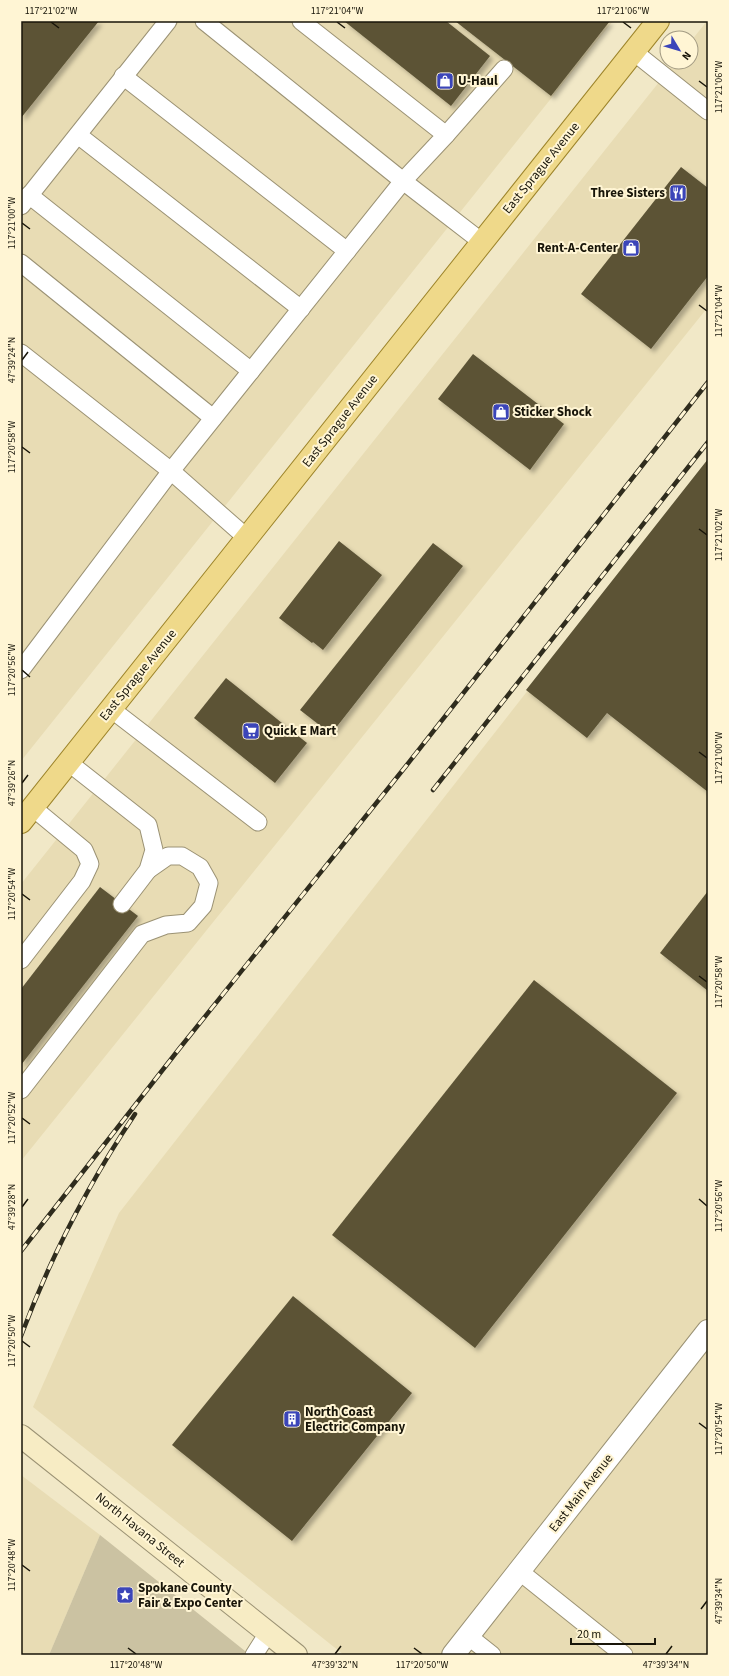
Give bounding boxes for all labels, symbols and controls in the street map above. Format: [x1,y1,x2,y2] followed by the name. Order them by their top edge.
[25,4,77,18] text: 117°21'02"W
[311,4,363,18] text: 117°21'04"W
[597,4,649,18] text: 117°21'06"W
[659,30,699,70] north arrow
[678,48,695,63] text: N
[712,61,726,113] text: 117°21'06"W
[435,71,455,91] shop icon: U-Haul
[458,72,498,90] place label: U-Haul
[498,118,584,218] street label: East Sprague Avenue
[668,183,688,203] restaurant icon: Three Sisters
[591,184,665,202] place label: Three Sisters
[5,197,19,249] text: 117°21'00"W
[621,238,641,258] shop icon: Rent-A-Center
[537,239,619,257] place label: Rent-A-Center
[712,285,726,337] text: 117°21'04"W
[5,337,19,383] text: 47°39'24"N
[298,371,382,471] street label: East Sprague Avenue
[491,402,511,422] shop icon: Sticker Shock
[514,403,593,421] place label: Sticker Shock
[5,421,19,473] text: 117°20'58"W
[712,509,726,561] text: 117°21'02"W
[95,625,181,725] street label: East Sprague Avenue
[5,644,19,696] text: 117°20'56"W
[241,721,261,741] supermarket icon: Quick E Mart
[264,722,336,740] place label: Quick E Mart
[712,732,726,784] text: 117°21'00"W
[5,760,19,806] text: 47°39'26"N
[5,868,19,920] text: 117°20'54"W
[712,956,726,1008] text: 117°20'58"W
[5,1092,19,1144] text: 117°20'52"W
[712,1180,726,1232] text: 117°20'56"W
[5,1184,19,1230] text: 47°39'28"N
[5,1315,19,1367] text: 117°20'50"W
[305,1403,405,1436] place label: North Coast Electric Company
[712,1403,726,1455] text: 117°20'54"W
[282,1409,302,1429] building icon: North Coast Electric Company
[545,1450,617,1536] street label: East Main Avenue
[91,1488,189,1572] street label: North Havana Street
[5,1539,19,1591] text: 117°20'48"W
[712,1578,726,1624] text: 47°39'34"N
[138,1579,243,1612] place label: Spokane County Fair & Expo Center
[115,1585,135,1605] place icon: Spokane County Fair & Expo Center
[571,1620,655,1646] scale bar
[577,1626,601,1643] text: 20 m
[110,1658,162,1672] text: 117°20'48"W
[312,1658,358,1672] text: 47°39'32"N
[396,1658,448,1672] text: 117°20'50"W
[643,1658,689,1672] text: 47°39'34"N

